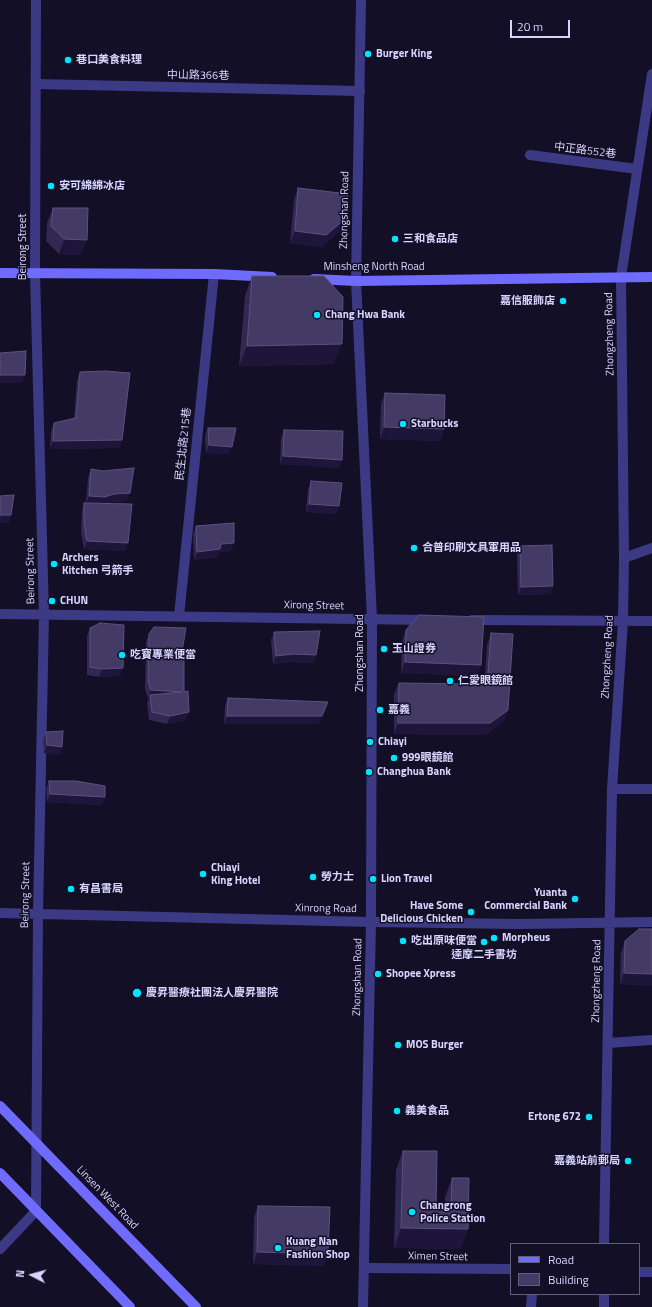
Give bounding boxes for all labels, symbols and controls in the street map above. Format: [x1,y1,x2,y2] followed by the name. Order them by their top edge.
[512,12,572,38] scale bar
[517,17,543,36] text: 20 m
[376,47,432,61] place label: Burger King
[363,49,373,59] marker: Burger King
[76,53,142,67] place label: 巷口美食料理
[63,55,73,65] marker: 巷口美食料理
[167,69,229,83] street label: 中山路366巷
[553,141,617,161] street label: 中正路552巷
[338,171,352,249] street label: Zhongshan Road
[59,179,125,193] place label: 安可綿綿冰店
[46,181,56,191] marker: 安可綿綿冰店
[16,214,30,280] street label: Beirong Street
[403,232,458,246] place label: 三和食品店
[390,234,400,244] marker: 三和食品店
[323,260,425,274] street label: Minsheng North Road
[603,292,617,376] street label: Zhongzheng Road
[500,294,555,308] place label: 嘉信服飾店
[558,296,568,306] marker: 嘉信服飾店
[325,308,405,322] place label: Chang Hwa Bank
[312,310,322,320] marker: Chang Hwa Bank
[174,407,194,481] street label: 民生北路215巷
[411,417,458,431] place label: Starbucks
[398,419,408,429] marker: Starbucks
[24,538,38,604] street label: Beirong Street
[422,541,521,555] place label: 合普印刷文具軍用品
[409,543,419,553] marker: 合普印刷文具軍用品
[62,551,133,577] place label: Archers Kitchen 弓箭手
[49,559,59,569] marker: Archers Kitchen 弓箭手
[60,594,88,608] place label: CHUN
[47,596,57,606] marker: CHUN
[284,599,344,613] street label: Xirong Street
[353,614,367,692] street label: Zhongshan Road
[599,615,617,699] street label: Zhongzheng Road
[392,642,436,656] place label: 玉山證券
[379,644,389,654] marker: 玉山證券
[130,648,196,662] place label: 吃寶專業便當
[117,650,127,660] marker: 吃寶專業便當
[458,674,513,688] place label: 仁愛眼鏡館
[445,676,455,686] marker: 仁愛眼鏡館
[388,703,410,717] place label: 嘉義
[375,705,385,715] marker: 嘉義
[378,735,407,749] place label: Chiayi
[365,737,375,747] marker: Chiayi
[402,751,453,765] place label: 999眼鏡館
[389,753,399,763] marker: 999眼鏡館
[377,765,451,779] place label: Changhua Bank
[364,767,374,777] marker: Changhua Bank
[211,861,261,887] place label: Chiayi King Hotel
[19,862,33,928] street label: Beirong Street
[198,869,208,879] marker: Chiayi King Hotel
[321,870,354,884] place label: 勞力士
[308,872,318,882] marker: 勞力士
[381,872,432,886] place label: Lion Travel
[368,874,378,884] marker: Lion Travel
[79,882,123,896] place label: 有昌書局
[66,884,76,894] marker: 有昌書局
[484,886,567,912] place label: Yuanta Commercial Bank
[570,894,580,904] marker: Yuanta Commercial Bank
[380,899,463,925] place label: Have Some Delicious Chicken
[295,902,357,916] street label: Xinrong Road
[466,907,476,917] marker: Have Some Delicious Chicken
[502,931,550,945] place label: Morpheus
[489,933,499,943] marker: Morpheus
[411,934,477,948] place label: 吃出原味便當
[398,936,408,946] marker: 吃出原味便當
[479,937,489,947] marker: 達摩二手書坊
[351,938,365,1016] street label: Zhongshan Road
[590,939,604,1023] street label: Zhongzheng Road
[451,948,517,962] place label: 達摩二手書坊
[386,967,456,981] place label: Shopee Xpress
[373,969,383,979] marker: Shopee Xpress
[146,986,278,1000] place label: 慶昇醫療社團法人慶昇醫院
[131,987,143,999] marker: 慶昇醫療社團法人慶昇醫院
[406,1038,463,1052] place label: MOS Burger
[393,1040,403,1050] marker: MOS Burger
[405,1104,449,1118] place label: 義美食品
[392,1106,402,1116] marker: 義美食品
[528,1110,581,1124] place label: Ertong 672
[584,1112,594,1122] marker: Ertong 672
[554,1154,620,1168] place label: 嘉義站前郵局
[623,1156,633,1166] marker: 嘉義站前郵局
[73,1164,141,1232] street label: Linsen West Road
[420,1199,485,1225] place label: Changrong Police Station
[407,1207,417,1217] marker: Changrong Police Station
[286,1235,350,1261] place label: Kuang Nan Fashion Shop
[273,1243,283,1253] marker: Kuang Nan Fashion Shop
[510,1243,640,1295] legend
[408,1250,468,1264] street label: Ximen Street
[548,1250,574,1269] text: Road
[12,1255,52,1295] north arrow
[12,1269,28,1278] text: N
[548,1270,589,1289] text: Building

